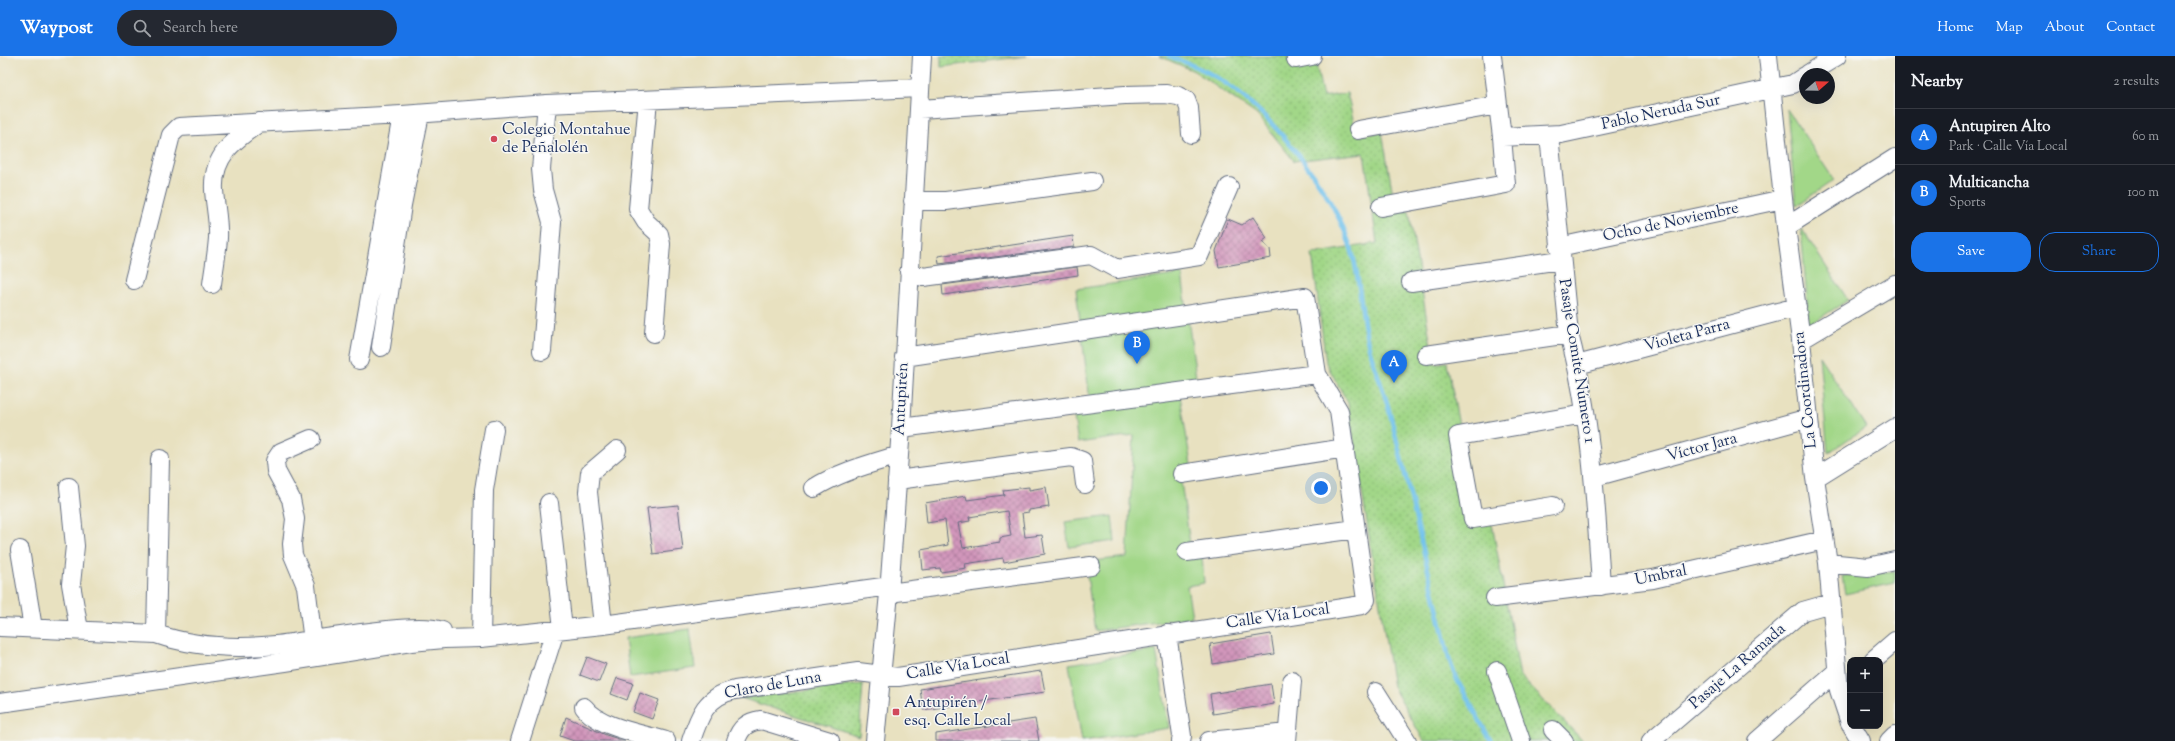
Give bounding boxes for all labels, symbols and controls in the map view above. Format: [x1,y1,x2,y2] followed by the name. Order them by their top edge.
[117,10,397,46] search box
[20,15,93,42] text: Waypost
[131,17,153,39] icon: search
[163,18,238,39] text: Search here
[1937,18,1974,38] text: Home
[1996,18,2023,38] text: Map
[2045,18,2084,38] text: About
[2106,18,2155,38] text: Contact
[1799,68,1835,104] north arrow
[1911,70,1963,94] text: Nearby
[2114,73,2159,91] text: 2 results
[1599,89,1723,137] street label: Pablo Neruda Sur
[1949,117,2050,138] text: Antupiren Alto
[502,119,631,160] place label: Colegio Montahue de Peñalolén
[1919,128,1929,146] text: A
[2132,128,2159,146] text: 60 m
[489,134,499,144] marker: Colegio Montahue de Peñalolén
[1949,138,2068,156] text: Park · Calle Vía Local
[1949,173,2029,194] text: Multicancha
[1920,184,1928,202] text: B
[2127,184,2159,202] text: 100 m
[1949,194,1986,212] text: Sports
[1601,197,1741,249] street label: Ocho de Noviembre
[1911,232,2031,272] button: Save
[2039,232,2159,272] button: Share
[1552,277,1600,445] street label: Pasaje Comité Número 1
[1641,313,1733,359] street label: Violeta Parra
[1788,330,1824,450] street label: La Coordinadora
[1124,331,1150,364] pin: B
[1381,350,1407,383] pin: A
[889,361,915,436] street label: Antupirén
[1664,427,1741,468] street label: Víctor Jara
[1311,478,1331,498] your location
[1633,560,1690,592] street label: Umbral
[1225,598,1332,636] street label: Calle Vía Local
[1685,618,1792,715] street label: Pasaje La Ramada
[905,647,1012,687] street label: Calle Vía Local
[1847,657,1883,729] map controls
[1847,657,1883,693] button: +
[723,666,824,706] street label: Claro de Luna
[904,692,1012,733] place label: Antupirén / esq. Calle Local
[1847,693,1883,729] button: −
[891,707,901,717] marker: Antupirén / esq. Calle Local

